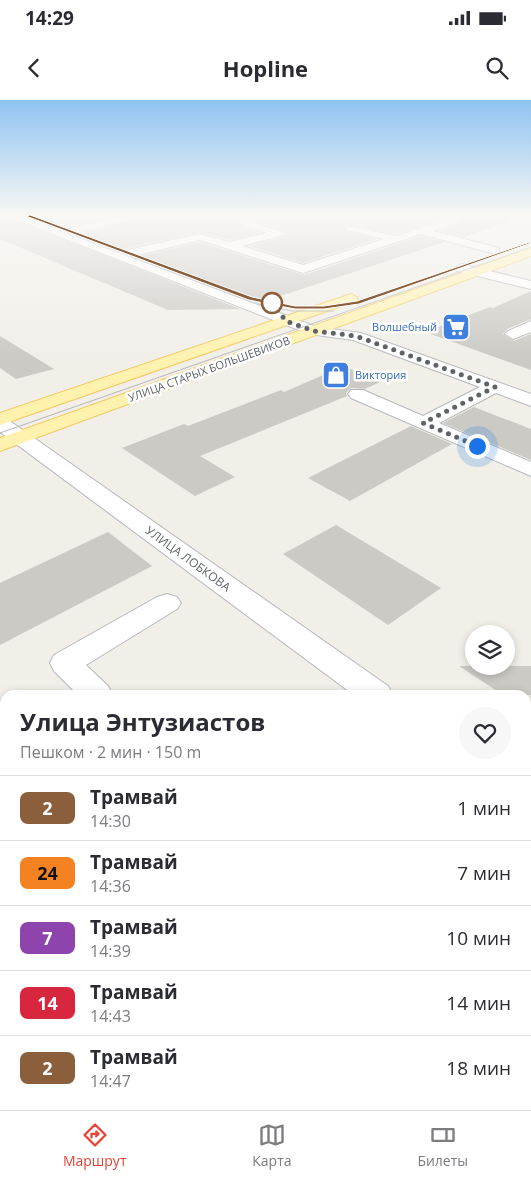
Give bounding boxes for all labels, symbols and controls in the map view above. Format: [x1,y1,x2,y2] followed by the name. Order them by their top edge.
[25,5,74,31] text: 14:29
[223,53,308,83] text: Hopline
[20,54,48,82] icon: back
[483,54,511,82] icon: search
[261,292,283,314] unlabelled marker
[441,312,471,342] supermarket icon: Волшебный
[372,319,437,334] place label: Волшебный
[126,332,292,405] street label: УЛИЦА СТАРЫХ БОЛЬШЕВИКОВ
[321,360,351,390] shop icon: Виктория
[355,367,406,382] place label: Виктория
[465,434,490,459] your location
[142,522,235,596] street label: УЛИЦА ЛОБКОВА
[465,625,515,675] map controls
[465,625,515,675] button: layers
[20,705,265,738] text: Улица Энтузиастов
[459,707,511,759] button: heart
[20,741,201,763] text: Пешком · 2 мин · 150 m
[90,784,178,810] text: Трамвай
[457,795,511,821] text: 1 мин
[42,796,53,820] text: 2
[90,810,131,832] text: 14:30
[90,849,178,875] text: Трамвай
[457,860,511,886] text: 7 мин
[37,861,58,885] text: 24
[90,875,131,897] text: 14:36
[90,914,178,940] text: Трамвай
[446,925,511,951] text: 10 мин
[42,926,53,950] text: 7
[90,940,131,962] text: 14:39
[90,979,178,1005] text: Трамвай
[446,990,511,1016] text: 14 мин
[37,991,58,1015] text: 14
[90,1005,131,1027] text: 14:43
[90,1044,178,1070] text: Трамвай
[446,1055,511,1081] text: 18 мин
[42,1056,53,1080] text: 2
[90,1070,131,1092] text: 14:47
[63,1121,126,1170] tab: Маршрут
[252,1121,292,1170] tab: Карта
[417,1121,468,1170] tab: Билеты

